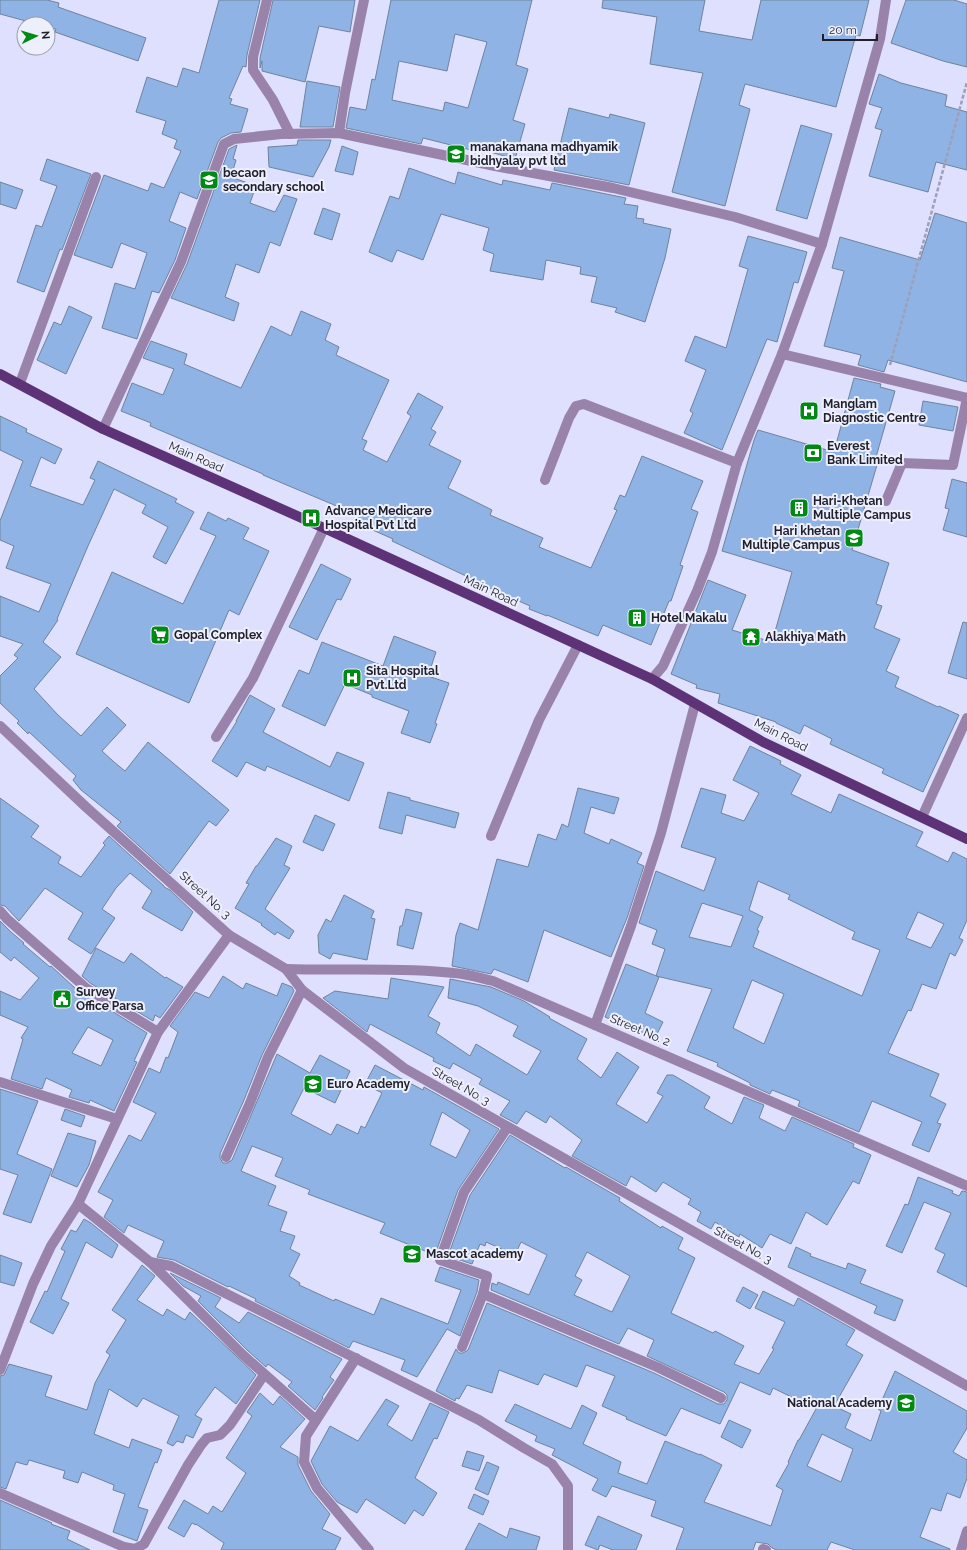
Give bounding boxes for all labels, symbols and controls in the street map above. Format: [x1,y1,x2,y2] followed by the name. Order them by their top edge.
[16,16,56,56] north arrow
[823,16,877,42] scale bar
[829,23,857,37] text: 20 m
[39,30,52,40] text: N
[470,140,618,168] place label: manakamana madhyamik bidhyalay pvt ltd
[445,143,467,165] school or university icon: manakamana madhyamik bidhyalay pvt ltd
[223,166,324,194] place label: becaon secondary school
[198,169,220,191] school or university icon: becaon secondary school
[823,397,926,425] place label: Manglam Diagnostic Centre
[798,400,820,422] hospital icon: Manglam Diagnostic Centre
[166,439,226,475] street label: Main Road
[827,439,903,467] place label: Everest Bank Limited
[802,442,824,464] bank icon: Everest Bank Limited
[813,494,911,522] place label: Hari-Khetan Multiple Campus
[788,497,810,519] building icon: Hari-Khetan Multiple Campus
[325,504,432,532] place label: Advance Medicare Hospital Pvt Ltd
[300,507,322,529] hospital icon: Advance Medicare Hospital Pvt Ltd
[742,524,840,552] place label: Hari khetan Multiple Campus
[843,527,865,549] school or university icon: Hari khetan Multiple Campus
[462,572,520,610] street label: Main Road
[626,607,648,629] building icon: Hotel Makalu
[651,611,727,625] place label: Hotel Makalu
[149,624,171,646] supermarket icon: Gopal Complex
[740,626,762,648] temple icon: Alakhiya Math
[174,628,263,642] place label: Gopal Complex
[765,630,846,644] place label: Alakhiya Math
[366,664,439,692] place label: Sita Hospital Pvt.Ltd
[341,667,363,689] hospital icon: Sita Hospital Pvt.Ltd
[752,715,810,755] street label: Main Road
[176,868,234,922] street label: Street No. 3
[76,985,144,1013] place label: Survey Office Parsa
[51,988,73,1010] public building icon: Survey Office Parsa
[608,1011,672,1049] street label: Street No. 2
[430,1064,492,1108] street label: Street No. 3
[302,1073,324,1095] school or university icon: Euro Academy
[327,1077,410,1091] place label: Euro Academy
[712,1223,774,1267] street label: Street No. 3
[401,1243,423,1265] school or university icon: Mascot academy
[426,1247,524,1261] place label: Mascot academy
[895,1392,917,1414] school or university icon: National Academy
[787,1396,892,1410] place label: National Academy

